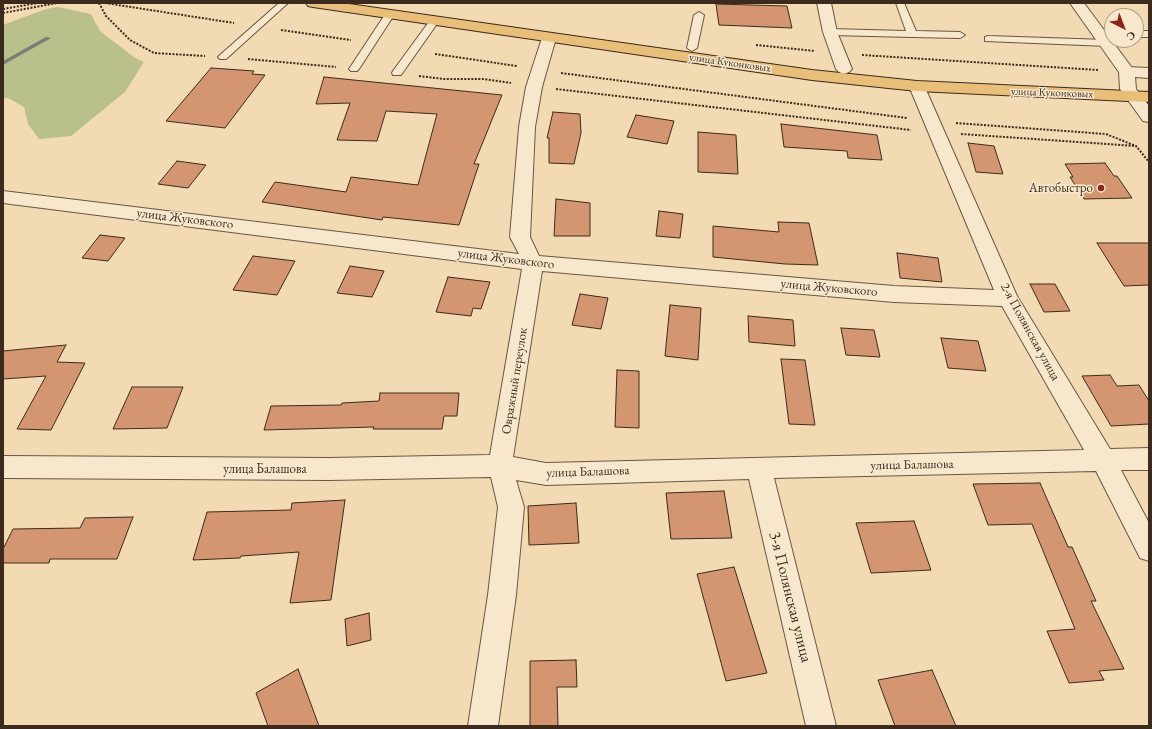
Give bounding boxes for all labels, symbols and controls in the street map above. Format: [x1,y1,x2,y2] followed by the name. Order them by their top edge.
[1104,8,1144,48] north arrow
[1124,28,1139,44] text: С
[688,51,772,75] street label: улица Куконковых
[1011,85,1093,101] street label: улица Куконковых
[1029,180,1093,196] place label: Автобыстро
[1096,183,1106,193] marker: Автобыстро
[136,205,234,233] street label: улица Жуковского
[457,245,555,273] street label: улица Жуковского
[780,276,878,300] street label: улица Жуковского
[997,281,1063,383] street label: 2-я Полянская улица
[499,326,531,436] street label: Овражный переулок
[870,456,954,474] street label: улица Балашова
[223,461,307,477] street label: улица Балашова
[546,463,630,481] street label: улица Балашова
[764,530,816,664] street label: 3-я Полянская улица

